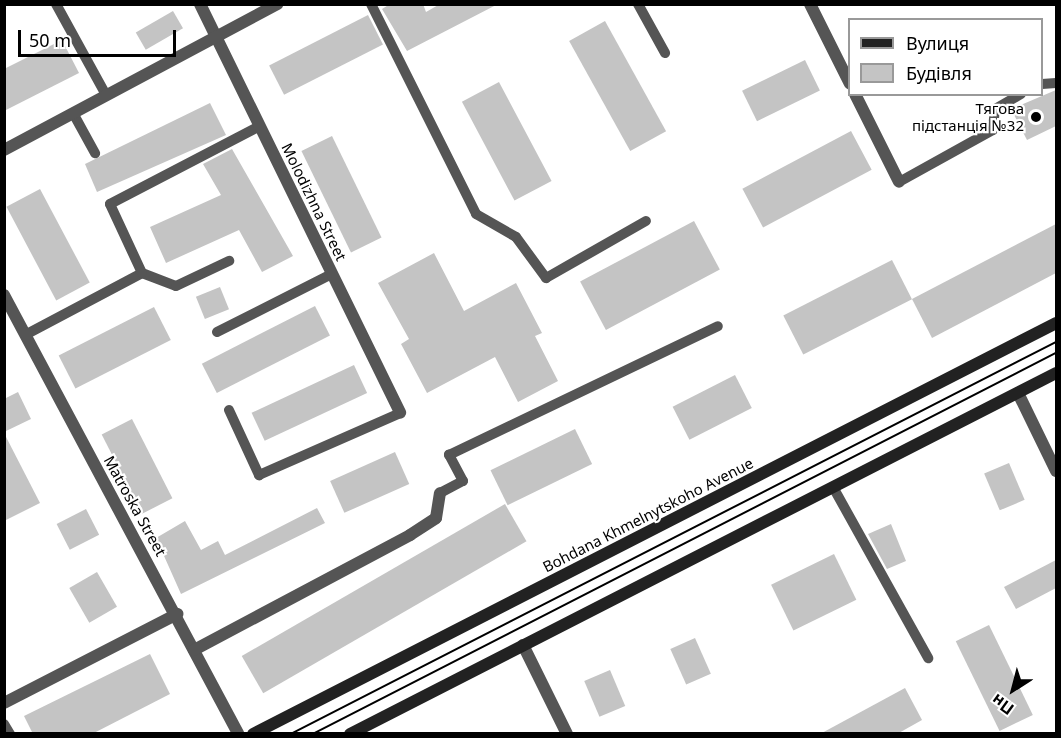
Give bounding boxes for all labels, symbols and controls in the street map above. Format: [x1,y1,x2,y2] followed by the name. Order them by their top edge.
[21,18,178,56] scale bar
[848,18,1043,96] legend
[29,28,71,52] text: 50 m
[906,31,969,55] text: Вулиця
[906,61,972,85] text: Будівля
[912,99,1024,134] place label: Тягова пiдстанцiя №32
[1029,110,1043,124] marker: Тягова пiдстанцiя №32
[278,140,350,264] street label: Molodizhna Street
[100,453,170,559] street label: Matroska Street
[540,454,756,576] street label: Bohdana Khmelnytskoho Avenue
[983,660,1043,720] north arrow
[987,689,1018,720] text: Пн

